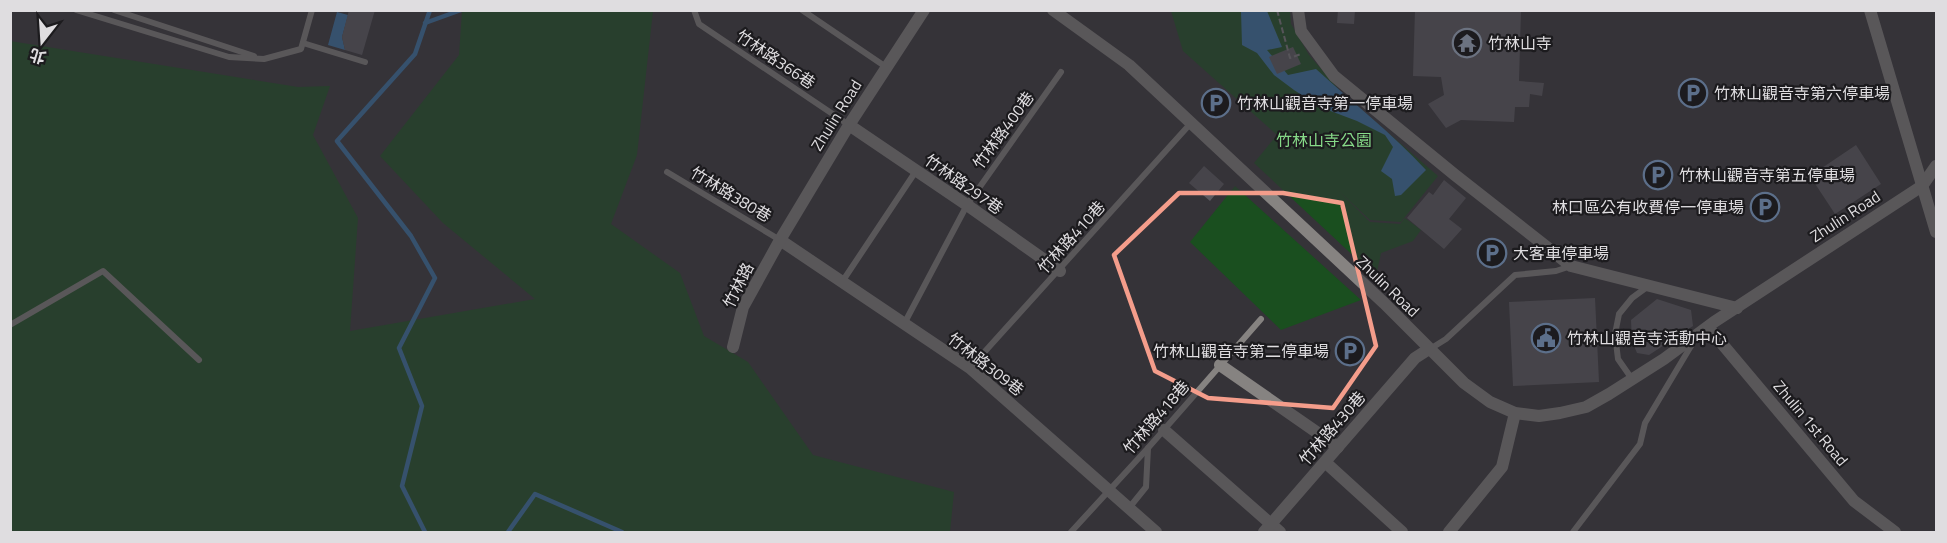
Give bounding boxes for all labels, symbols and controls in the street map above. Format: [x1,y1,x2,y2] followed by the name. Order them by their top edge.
[12,12,72,72] north arrow
[732,24,820,94] street label: 竹林路366巷
[1451,27,1483,59] temple icon: 竹林山寺
[1488,31,1552,55] place label: 竹林山寺
[26,43,49,70] text: 北
[805,75,867,155] street label: Zhulin Road
[1677,77,1709,109] parking icon: 竹林山觀音寺第六停車場
[1714,81,1890,105] place label: 竹林山觀音寺第六停車場
[967,86,1039,174] street label: 竹林路400巷
[1200,87,1232,119] parking icon: 竹林山觀音寺第一停車場
[1237,91,1413,115] place label: 竹林山觀音寺第一停車場
[1276,128,1372,152] park label: 竹林山寺公園
[920,148,1008,220] street label: 竹林路297巷
[1642,159,1674,191] parking icon: 竹林山觀音寺第五停車場
[686,160,776,228] street label: 竹林路380巷
[1679,163,1855,187] place label: 竹林山觀音寺第五停車場
[1805,184,1885,248] street label: Zhulin Road
[1749,191,1781,223] parking icon: 林口區公有收費停一停車場
[1032,195,1110,279] street label: 竹林路410巷
[1552,195,1744,219] place label: 林口區公有收費停一停車場
[1476,237,1508,269] parking icon: 大客車停車場
[1513,241,1609,265] place label: 大客車停車場
[1351,250,1425,322] street label: Zhulin Road
[717,258,759,312] street label: 竹林路
[1530,322,1562,354] public building icon: 竹林山觀音寺活動中心
[1567,326,1727,350] place label: 竹林山觀音寺活動中心
[943,327,1029,401] street label: 竹林路309巷
[1334,335,1366,367] parking icon: 竹林山觀音寺第二停車場
[1153,339,1329,363] place label: 竹林山觀音寺第二停車場
[1117,375,1195,459] street label: 竹林路418巷
[1768,375,1854,471] street label: Zhulin 1st Road
[1293,386,1371,470] street label: 竹林路430巷

